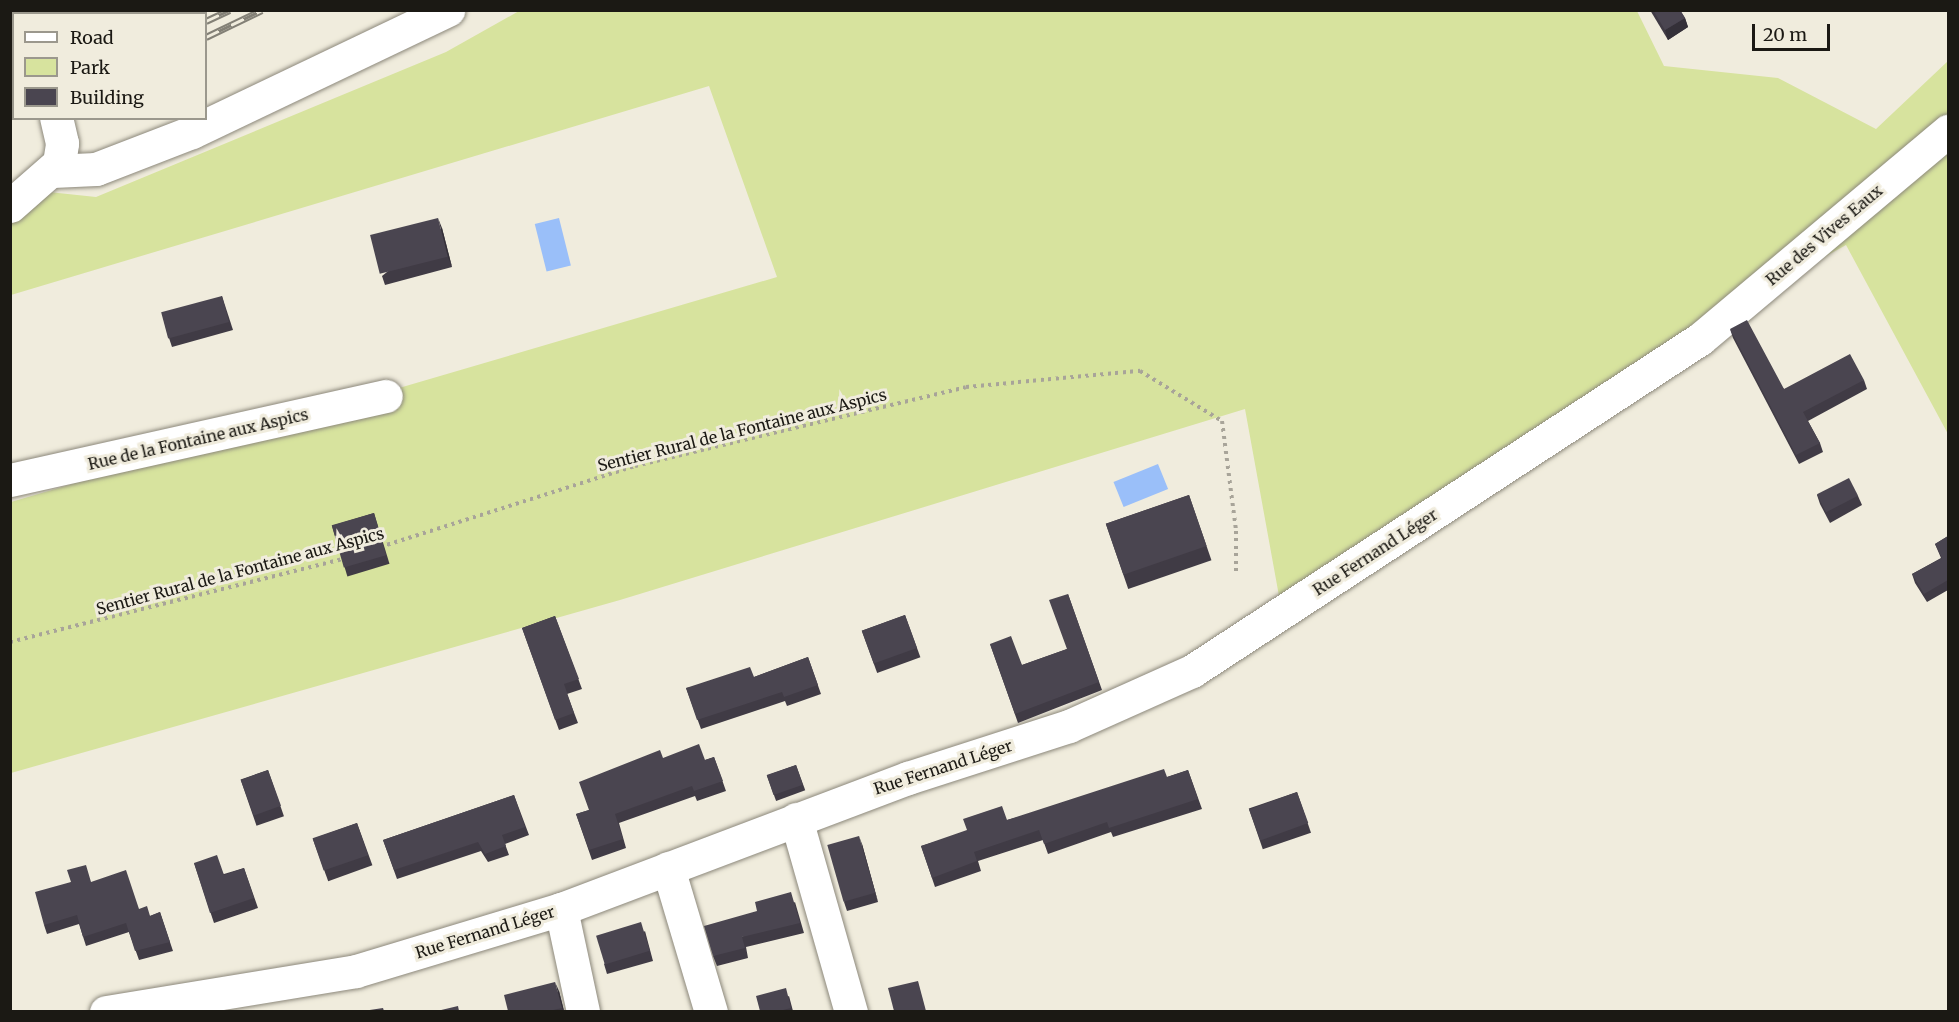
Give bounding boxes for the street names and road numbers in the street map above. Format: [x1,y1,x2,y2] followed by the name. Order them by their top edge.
[1762,181,1886,289] street label: Rue des Vives Eaux
[596,385,888,475] street label: Sentier Rural de la Fontaine aux Aspics
[86,404,310,474] street label: Rue de la Fontaine aux Aspics
[1309,505,1441,599] street label: Rue Fernand Léger
[94,523,386,619] street label: Sentier Rural de la Fontaine aux Aspics
[871,736,1015,798] street label: Rue Fernand Léger
[413,902,557,962] street label: Rue Fernand Léger

